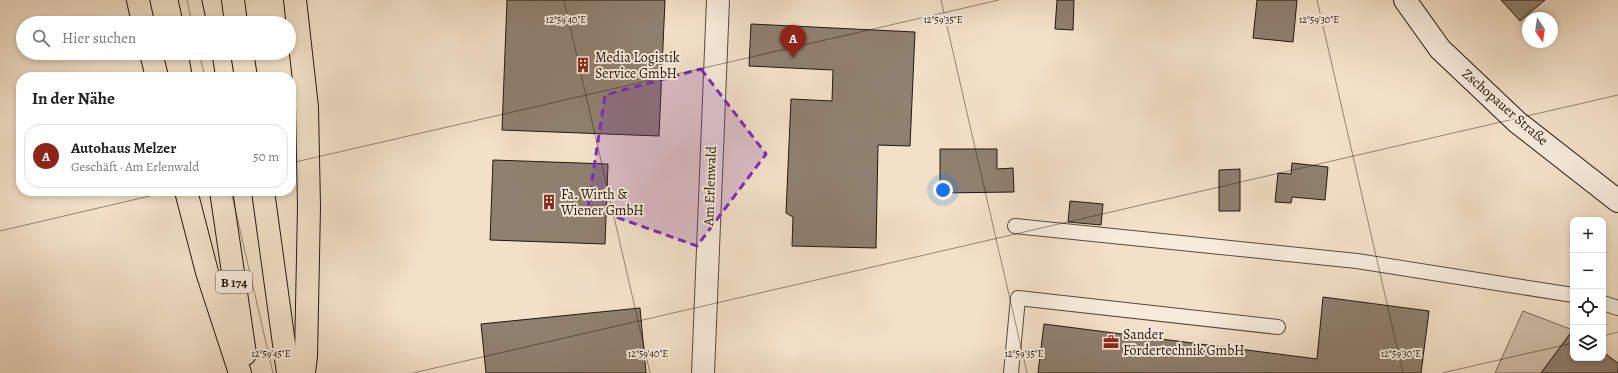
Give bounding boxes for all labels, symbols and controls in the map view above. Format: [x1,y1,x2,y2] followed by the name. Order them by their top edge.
[1522,12,1558,48] north arrow
[546,13,586,26] text: 12°59'40"E
[923,13,963,26] text: 12°59'35"E
[1299,13,1339,26] text: 12°59'30"E
[16,16,296,60] search box
[780,25,806,58] pin: A
[30,27,52,49] icon: search
[62,28,136,48] text: Hier suchen
[595,48,680,83] place label: Media Logistik Service GmbH
[574,56,592,74] building icon: Media Logistik Service GmbH
[1458,64,1552,150] street label: Zschopauer Straße
[32,87,115,110] text: In der Nähe
[71,138,176,158] text: Autohaus Melzer
[699,145,721,227] street label: Am Erlenwald
[42,148,50,165] text: A
[253,148,279,165] text: 50 m
[71,158,199,175] text: Geschäft · Am Erlenwald
[933,180,953,200] your location
[560,185,644,220] place label: Fa. Wirth & Wiener GmbH
[540,193,558,211] building icon: Fa. Wirth & Wiener GmbH
[1570,217,1606,361] map controls
[1570,217,1606,253] button: +
[1570,253,1606,289] button: −
[216,271,252,293] road number: B 174
[1570,289,1606,325] button: locate
[1123,325,1245,360] place label: Sander Fördertechnik GmbH
[1570,325,1606,361] button: layers
[1102,333,1120,351] office icon: Sander Fördertechnik GmbH
[251,347,291,360] text: 12°59'45"E
[628,347,668,360] text: 12°59'40"E
[1004,347,1044,360] text: 12°59'35"E
[1381,347,1421,360] text: 12°59'30"E

